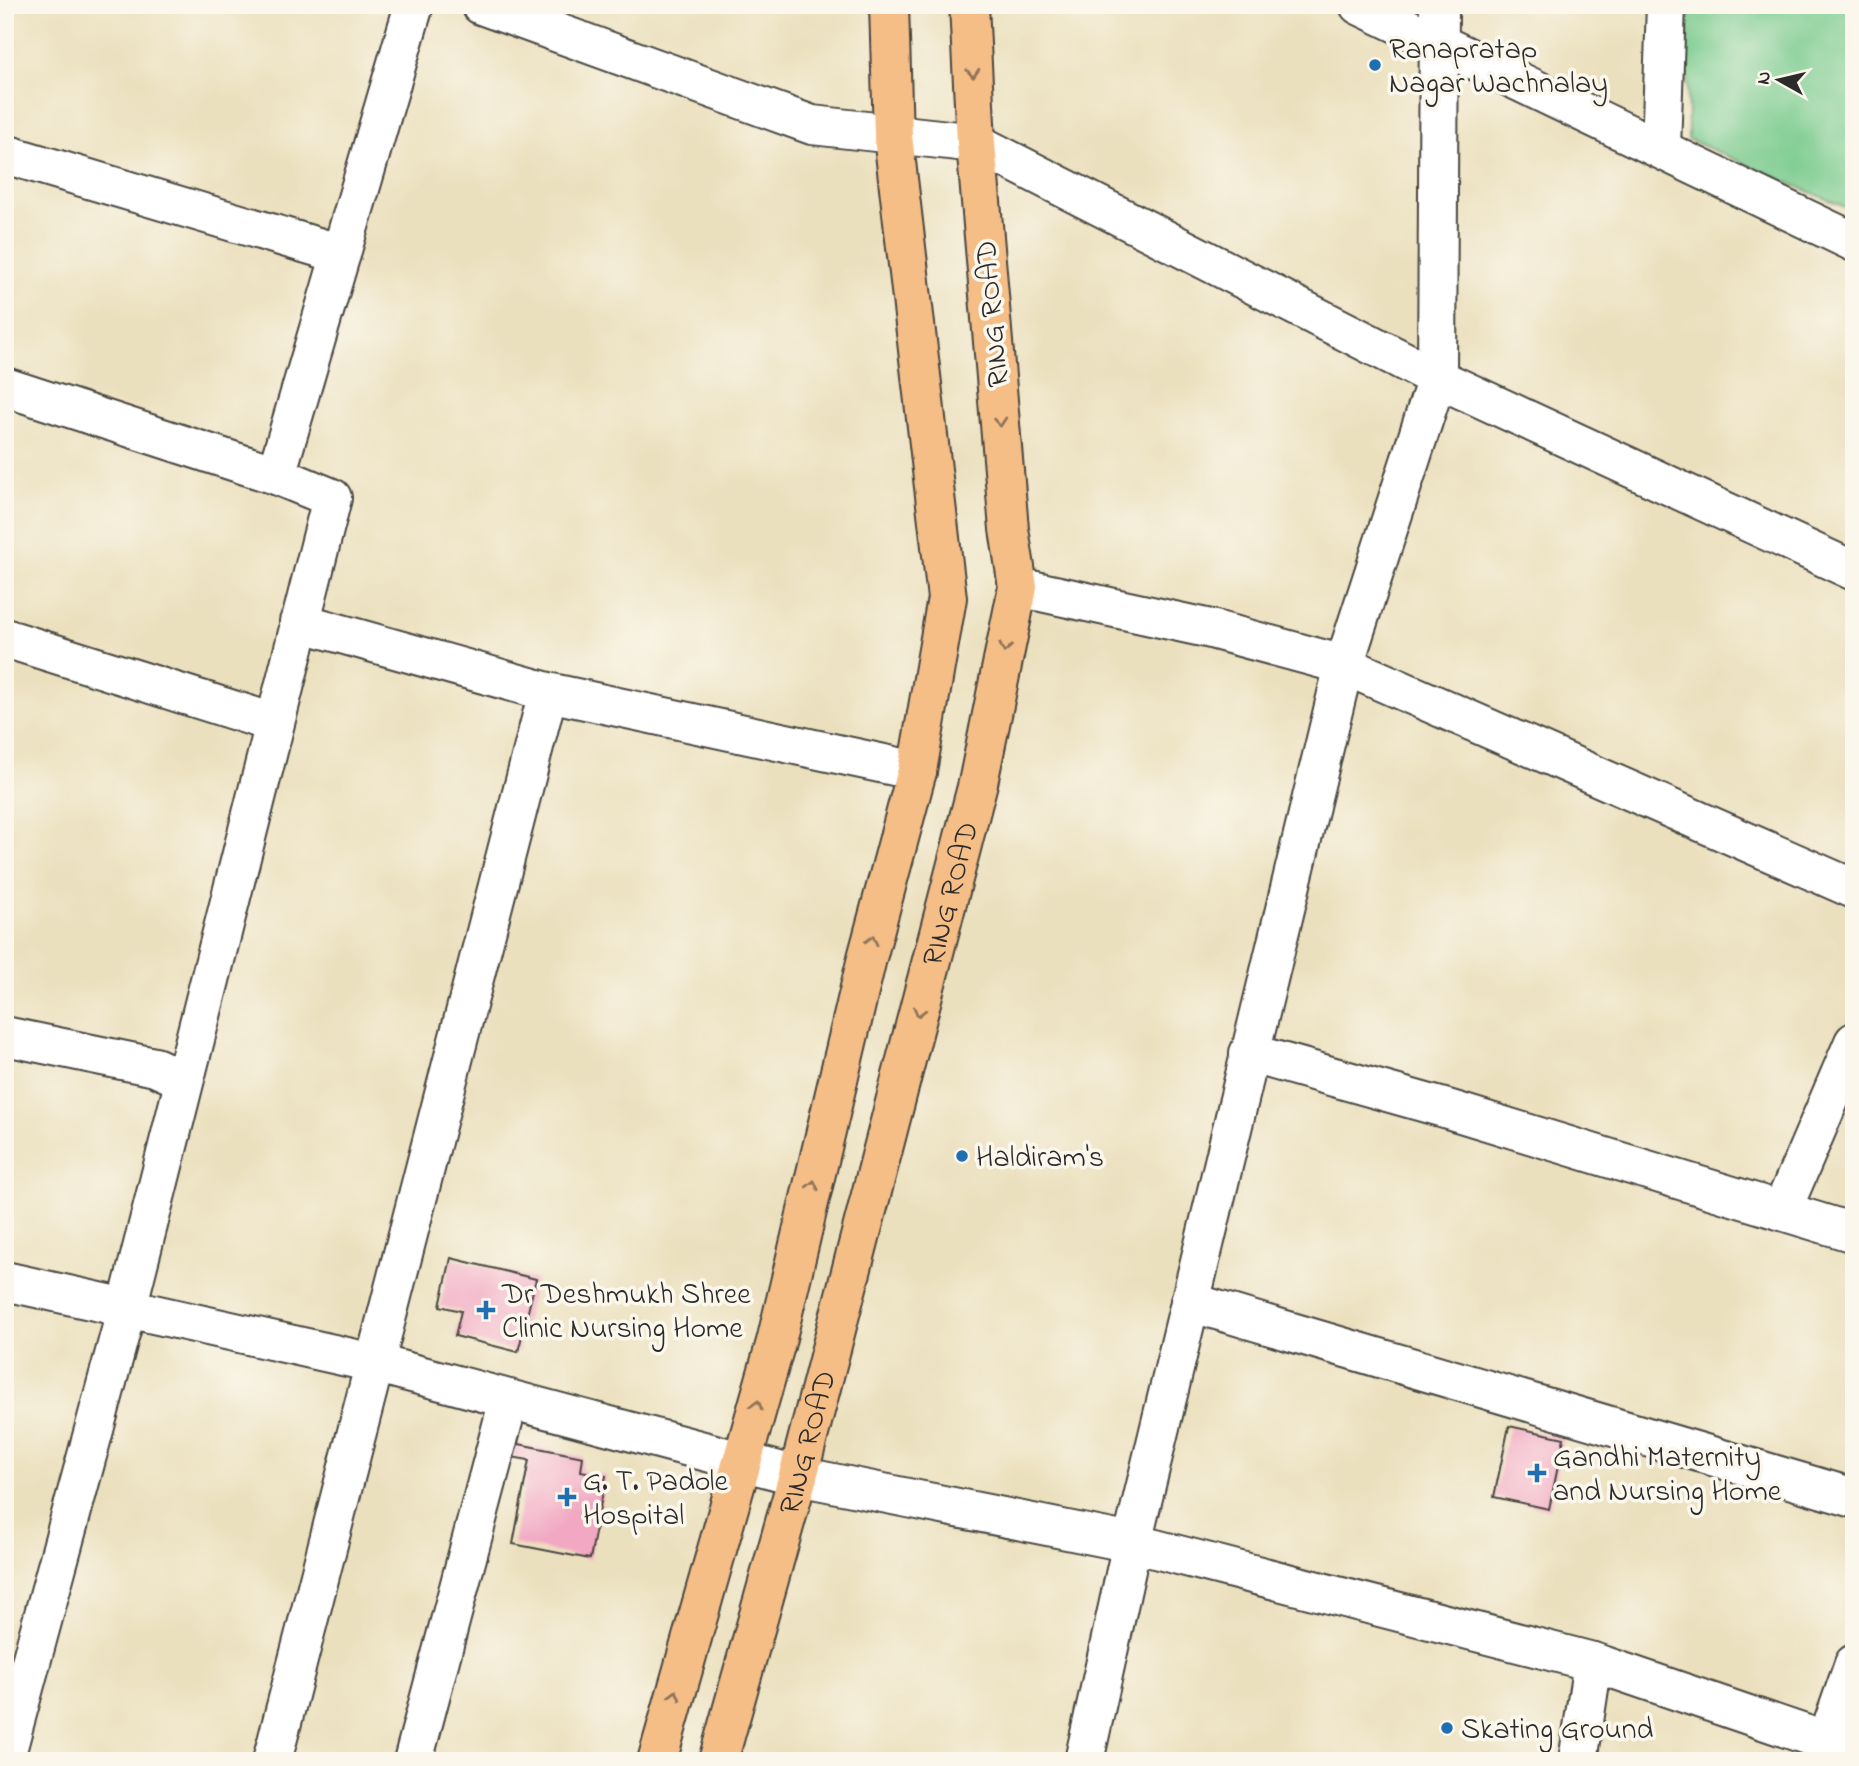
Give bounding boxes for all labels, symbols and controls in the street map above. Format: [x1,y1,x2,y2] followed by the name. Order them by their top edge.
[1389,29,1608,107] place label: Ranapratap Nagar Wachnalay
[1744,46,1814,116] north arrow
[1367,57,1383,73] marker: Ranapratap Nagar Wachnalay
[965,68,980,79] one-way arrow
[1750,70,1779,86] text: N
[966,238,1022,389] street label: RING ROAD
[992,417,1007,428] one-way arrow
[999,642,1014,654] one-way arrow
[912,817,992,971] street label: RING ROAD
[864,934,878,946] one-way arrow
[912,1006,927,1018] one-way arrow
[976,1137,1104,1181] place label: Haldiram's
[954,1148,970,1164] marker: Haldiram's
[805,1179,819,1191] one-way arrow
[501,1274,751,1352] place label: Dr Deshmukh Shree Clinic Nursing Home
[476,1300,496,1320] marker: Dr Deshmukh Shree Clinic Nursing Home
[769,1366,850,1520] street label: RING ROAD
[749,1399,764,1411] one-way arrow
[1553,1437,1782,1515] place label: Gandhi Maternity and Nursing Home
[583,1461,729,1539] place label: G. T. Padole Hospital
[1527,1463,1547,1483] marker: Gandhi Maternity and Nursing Home
[557,1487,577,1507] marker: G. T. Padole Hospital
[667,1689,681,1701] one-way arrow
[1461,1709,1653,1753] place label: Skating Ground
[1439,1720,1455,1736] marker: Skating Ground

